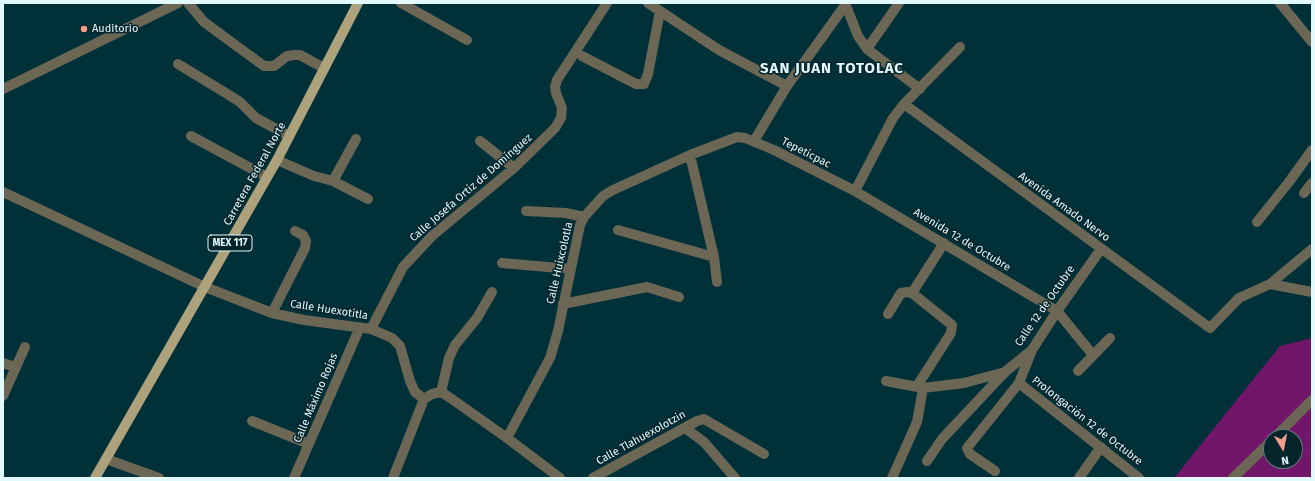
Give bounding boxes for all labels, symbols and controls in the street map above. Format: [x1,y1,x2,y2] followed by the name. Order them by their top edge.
[92,22,138,36] place label: Auditorio
[79,24,89,34] marker: Auditorio
[760,60,904,78] district label: SAN JUAN TOTOLAC
[221,120,289,228] street label: Carretera Federal Norte
[407,131,535,245] street label: Calle Josefa Ortiz de Domínguez
[779,135,833,171] street label: Tepeticpac
[1016,169,1112,245] street label: Avenida Amado Nervo
[911,206,1013,274] street label: Avenida 12 de Octubre
[544,221,576,305] street label: Calle Huixcolotla
[208,235,252,251] road number: MEX 117
[1012,263,1078,349] street label: Calle 12 de Octubre
[289,297,369,323] street label: Calle Huexotitla
[291,351,341,445] street label: Calle Máximo Rojas
[1029,374,1145,468] street label: Prolongación 12 de Octubre
[594,408,688,468] street label: Calle Tlahuexolotzin
[1263,429,1303,469] north arrow
[1280,453,1290,467] text: N

